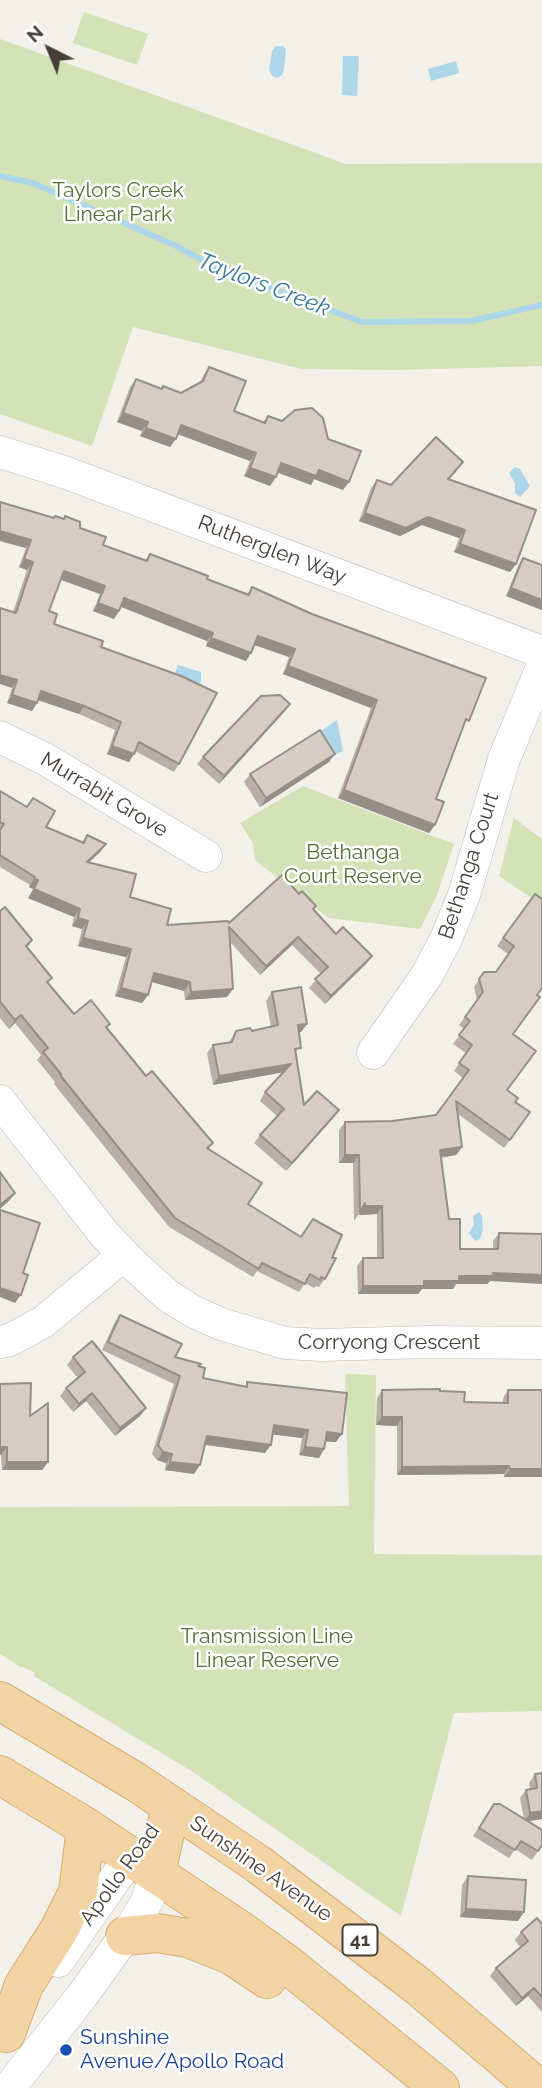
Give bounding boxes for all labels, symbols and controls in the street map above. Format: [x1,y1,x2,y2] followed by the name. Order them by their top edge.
[14,14,84,84] north arrow
[22,21,47,47] text: N
[52,178,184,228] park label: Taylors Creek Linear Park
[194,247,334,323] water label: Taylors Creek
[194,510,350,590] street label: Rutherglen Way
[36,747,172,843] street label: Murrabit Grove
[433,789,505,943] street label: Bethanga Court
[284,840,422,890] park label: Bethanga Court Reserve
[298,1330,480,1356] street label: Corryong Crescent
[181,1624,353,1674] park label: Transmission Line Linear Reserve
[185,1810,337,1928] street label: Sunshine Avenue
[75,1819,165,1931] street label: Apollo Road
[342,1924,378,1956] road number: 41
[80,2025,284,2075] place label: Sunshine Avenue/Apollo Road
[58,2042,74,2058] marker: Sunshine Avenue/Apollo Road

